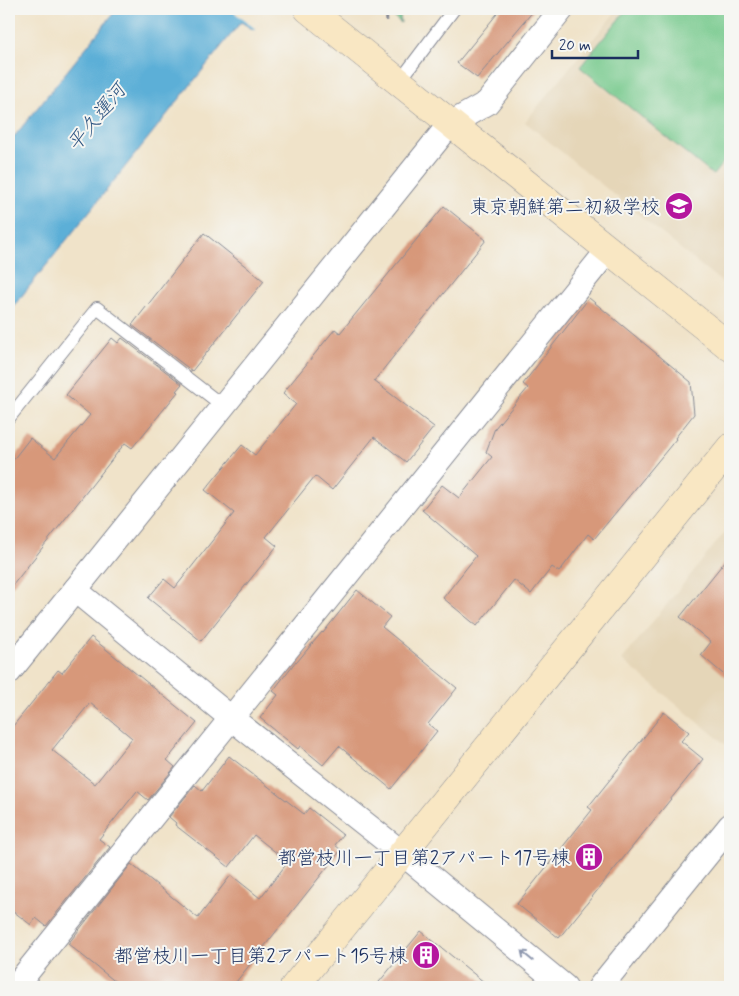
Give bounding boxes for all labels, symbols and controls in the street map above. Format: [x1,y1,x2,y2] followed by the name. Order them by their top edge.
[552,28,638,60] scale bar
[559,36,591,56] text: 20 m
[62,76,135,158] water label: 平久運河
[664,191,694,221] school or university icon: 東京朝鮮第二初級学校
[470,195,660,220] place label: 東京朝鮮第二初級学校
[574,842,604,872] building icon: 都営枝川一丁目第2アパート17号棟
[278,846,570,871] place label: 都営枝川一丁目第2アパート17号棟
[411,940,441,970] building icon: 都営枝川一丁目第2アパート15号棟
[114,944,407,969] place label: 都営枝川一丁目第2アパート15号棟
[521,951,534,962] one-way arrow

